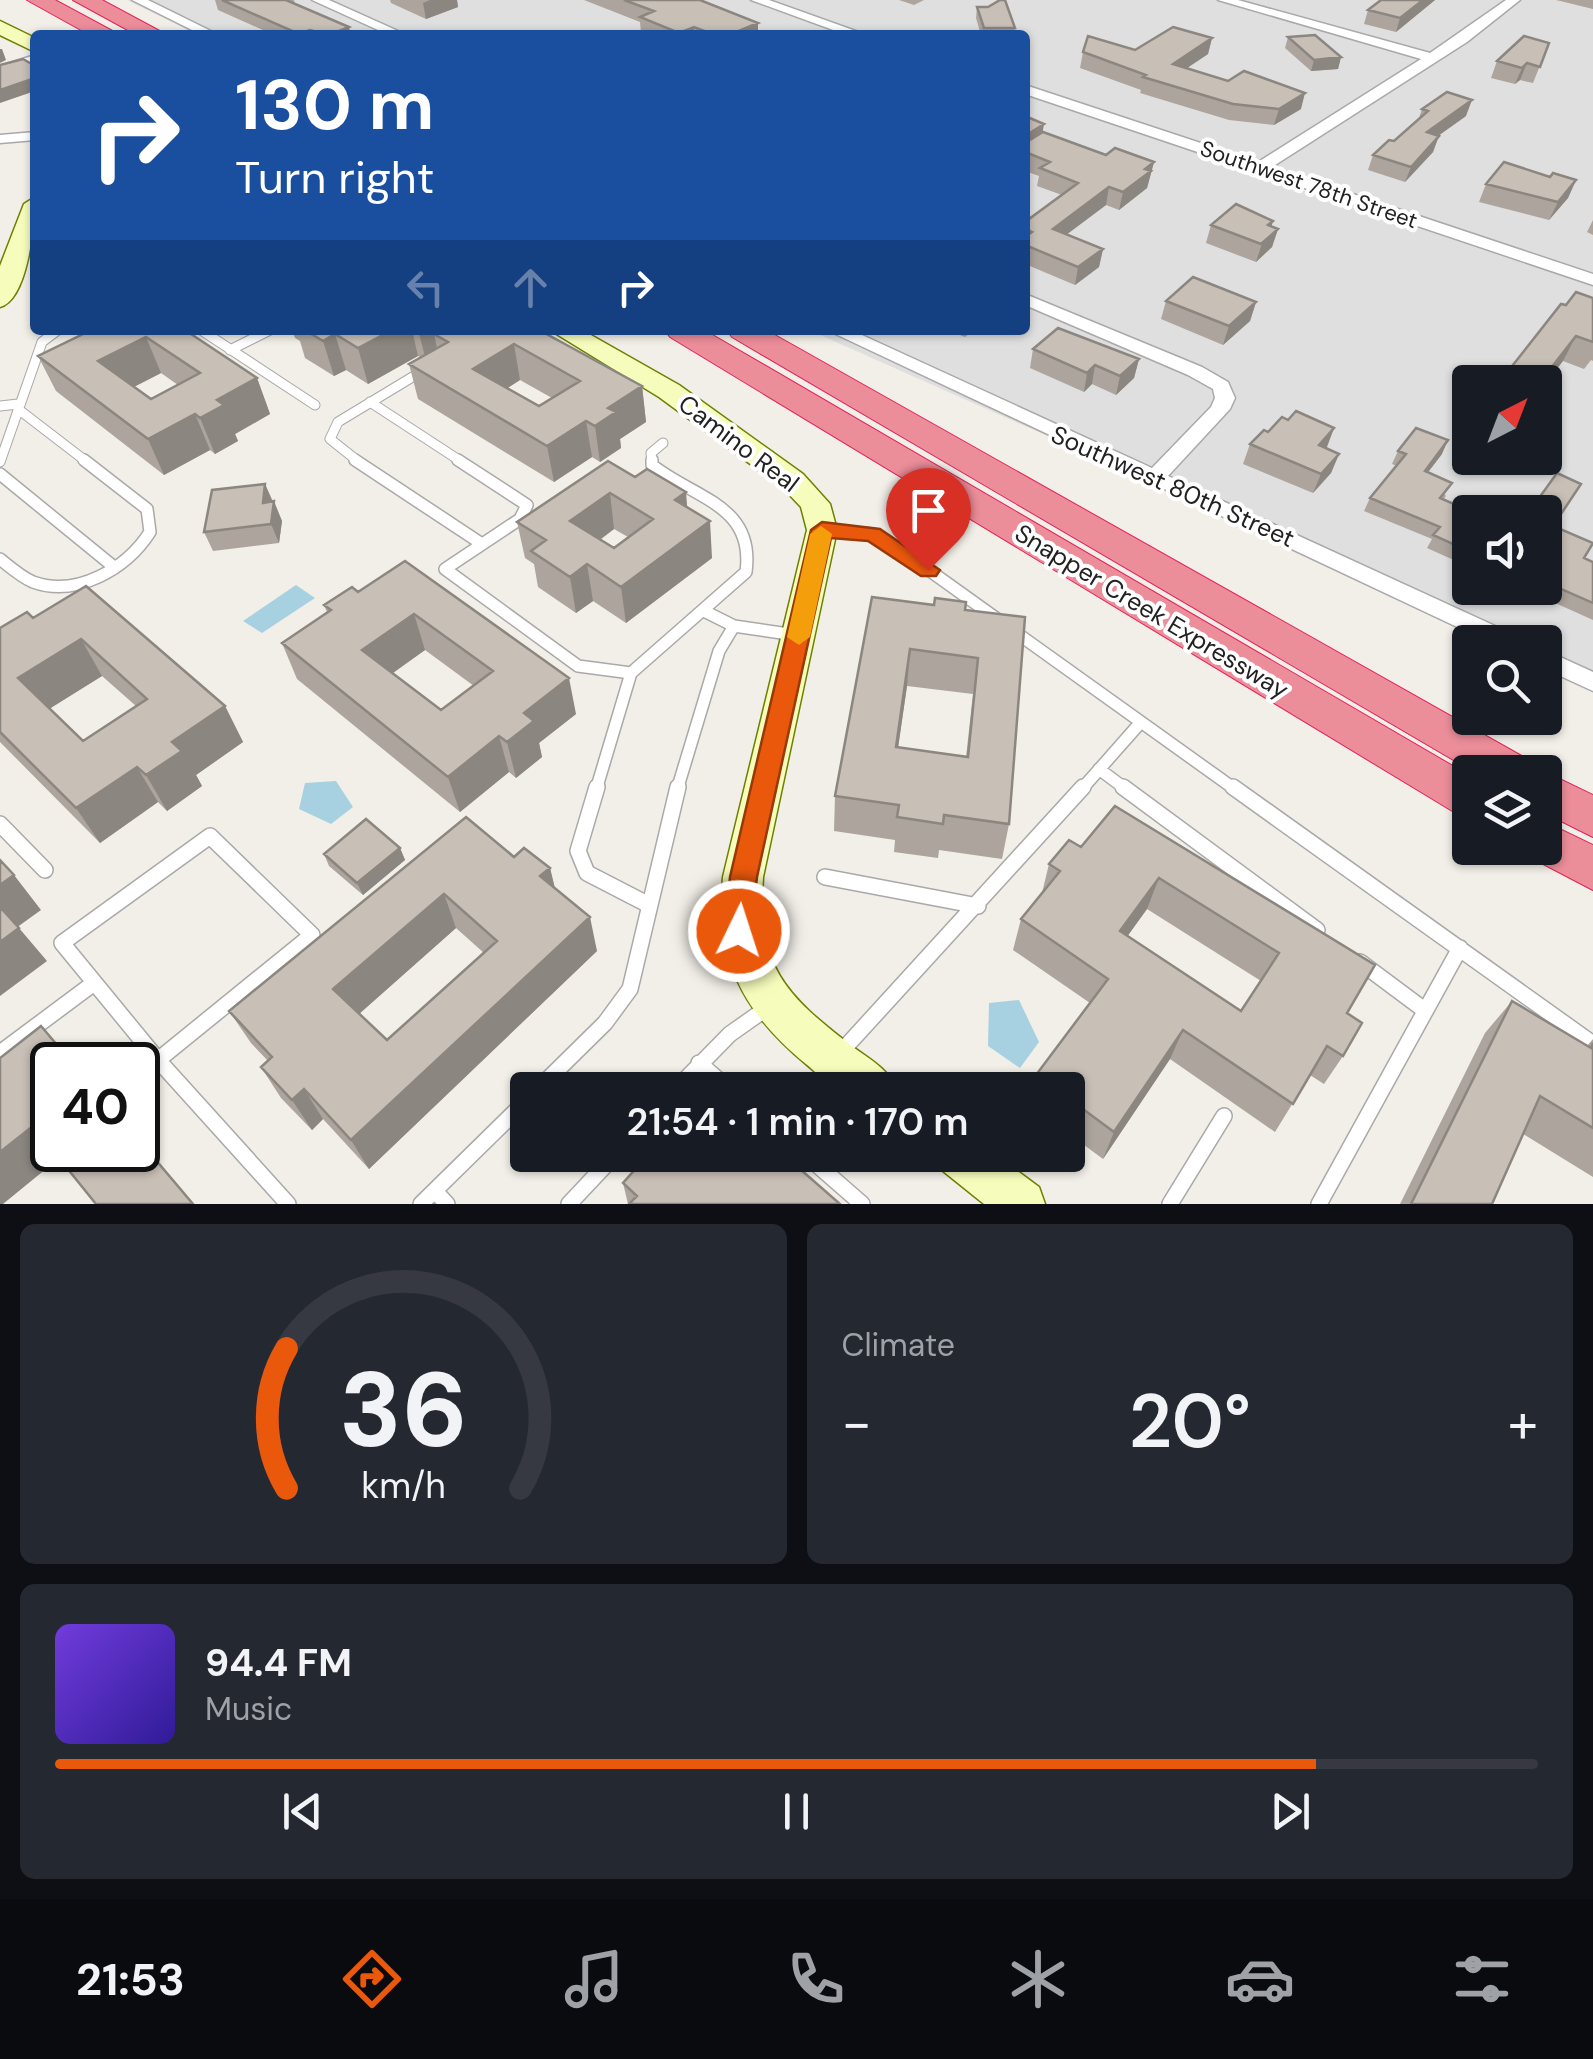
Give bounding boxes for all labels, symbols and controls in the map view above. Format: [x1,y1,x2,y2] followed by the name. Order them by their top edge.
[235,60,434,151] text: 130 m
[70,70,200,200] icon: right
[1196,134,1421,235] street label: Southwest 78th Street
[235,148,434,207] text: Turn right
[398,260,453,315] icon: left
[503,260,558,315] icon: ahead
[608,260,663,315] icon: right
[1452,365,1562,475] north arrow
[1452,365,1562,865] map controls
[672,387,806,500] street label: Camino Real
[1046,418,1300,555] street label: Southwest 80th Street
[886,468,971,571] pin
[901,483,956,538] icon: arrive
[1452,495,1562,605] button: sound
[1009,516,1295,706] street label: Snapper Creek Expressway
[1452,625,1562,735] button: search
[1452,755,1562,865] button: layers
[687,879,791,983] position arrow
[30,1042,160,1172] speed limit sign: 40
[627,1097,968,1147] text: 21:54 · 1 min · 170 m
[842,1324,955,1366] text: Climate
[339,1343,468,1478] text: 36
[1129,1373,1251,1470] text: 20°
[842,1387,872,1459] text: −
[1508,1387,1538,1459] text: +
[361,1463,445,1509] text: km/h
[205,1638,352,1688] text: 94.4 FM
[205,1688,292,1730] text: Music
[275,1784,330,1839] icon: previous
[769,1784,824,1839] icon: pause
[1263,1784,1318,1839] icon: next
[337,1944,407,2014] icon: directions
[559,1944,629,2014] icon: music
[781,1944,851,2014] icon: phone
[1003,1944,1073,2014] icon: climate
[1225,1944,1295,2014] icon: car
[1447,1944,1517,2014] icon: filters
[76,1950,185,2009] text: 21:53

